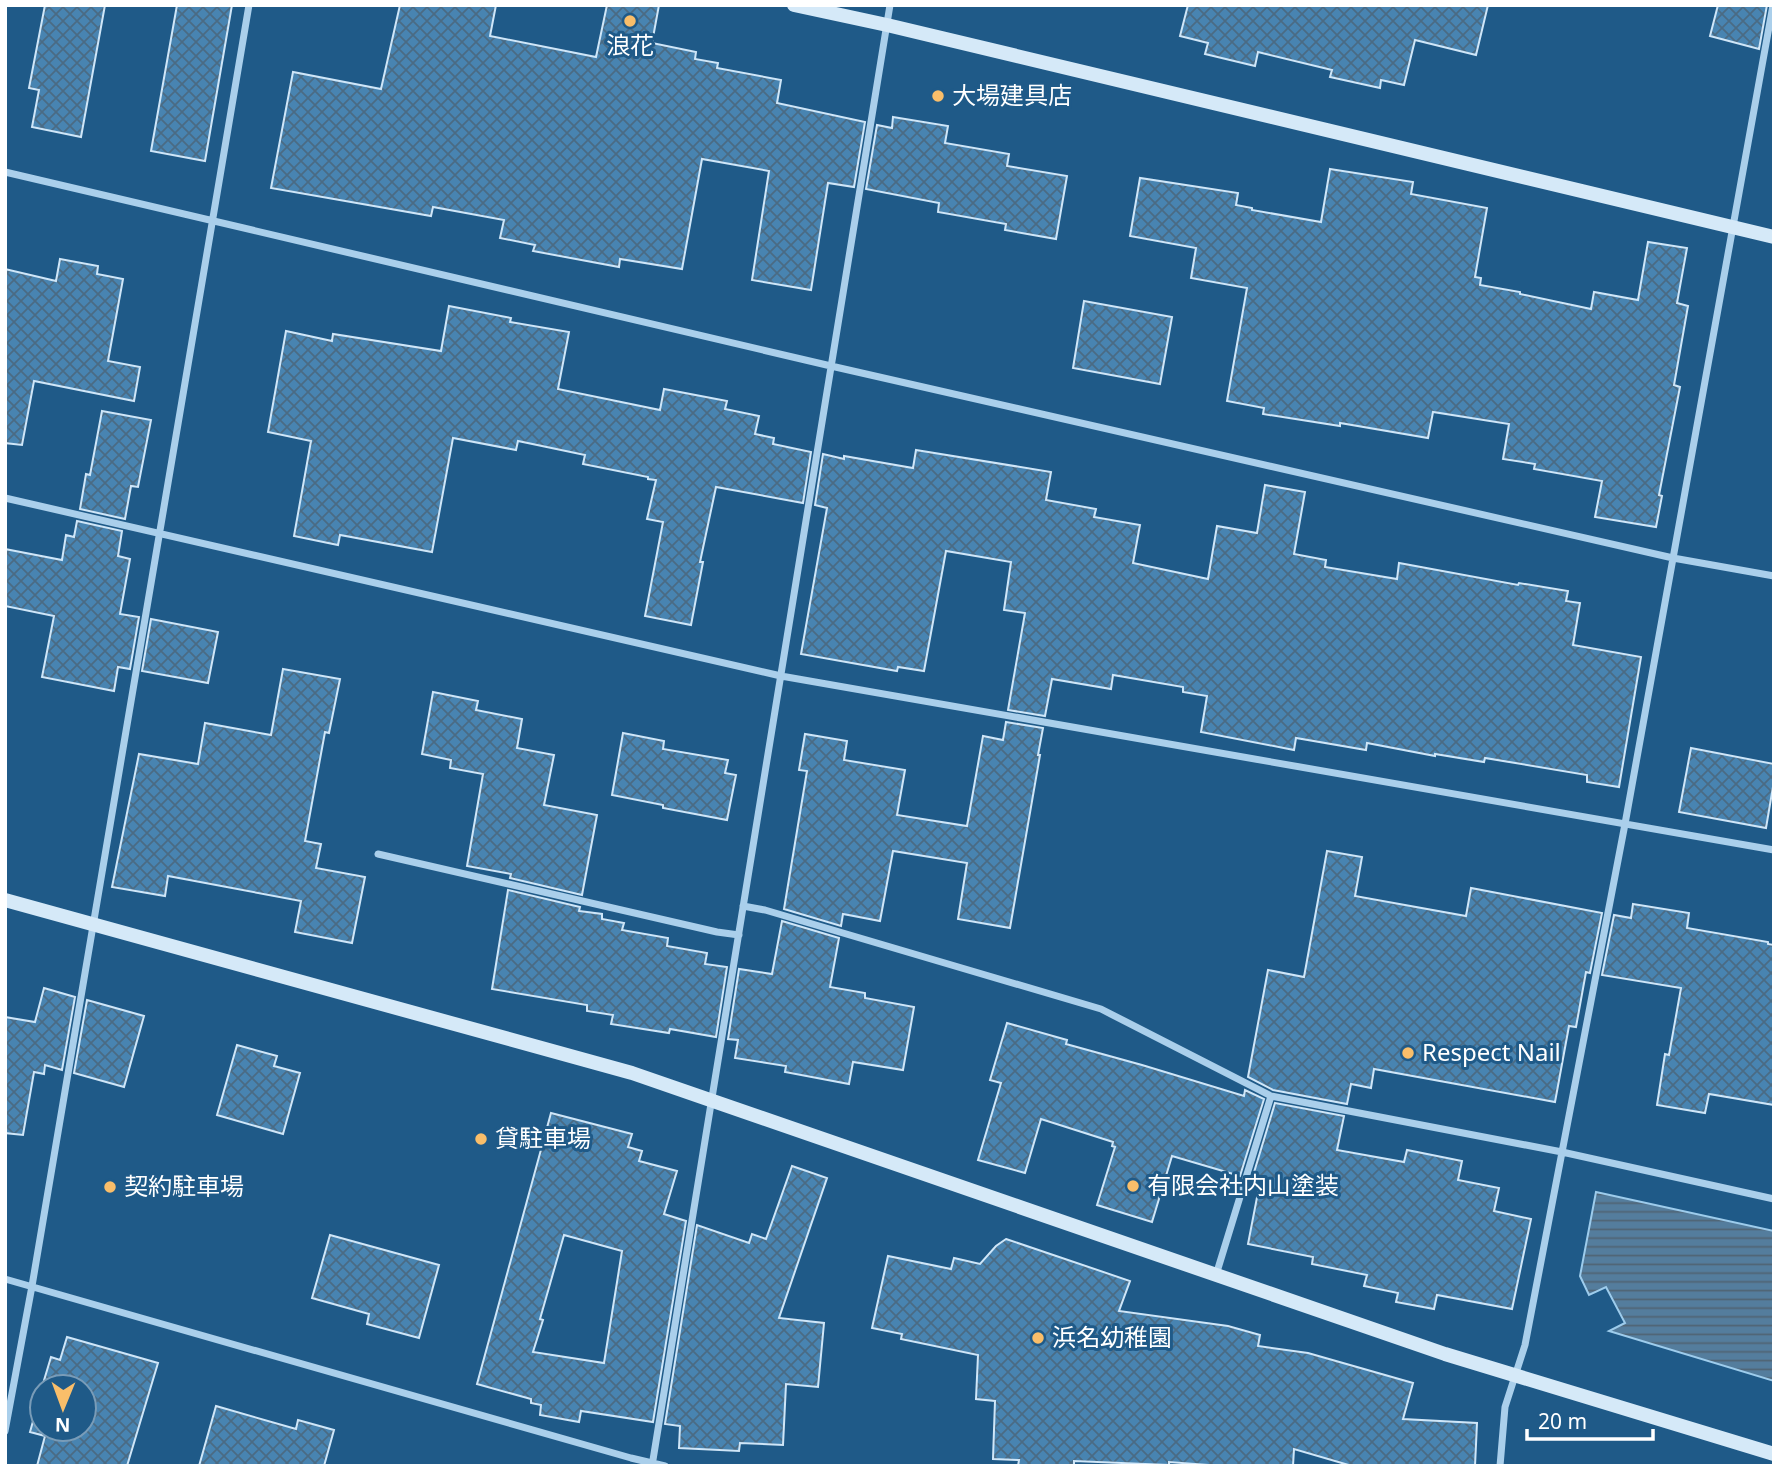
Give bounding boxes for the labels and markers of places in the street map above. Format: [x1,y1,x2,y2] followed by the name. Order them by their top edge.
[622,13,638,29] marker: 浪花
[606,28,654,61] place label: 浪花
[952,78,1072,111] place label: 大場建具店
[930,88,946,104] marker: 大場建具店
[1422,1035,1561,1068] place label: Respect Nail
[1400,1045,1416,1061] marker: Respect Nail
[495,1121,591,1154] place label: 貸駐車場
[473,1131,489,1147] marker: 貸駐車場
[1147,1168,1339,1201] place label: 有限会社内山塗装
[124,1169,244,1202] place label: 契約駐車場
[1125,1178,1141,1194] marker: 有限会社内山塗装
[102,1179,118,1195] marker: 契約駐車場
[1052,1320,1172,1353] place label: 浜名幼稚園
[1030,1330,1046,1346] marker: 浜名幼稚園

